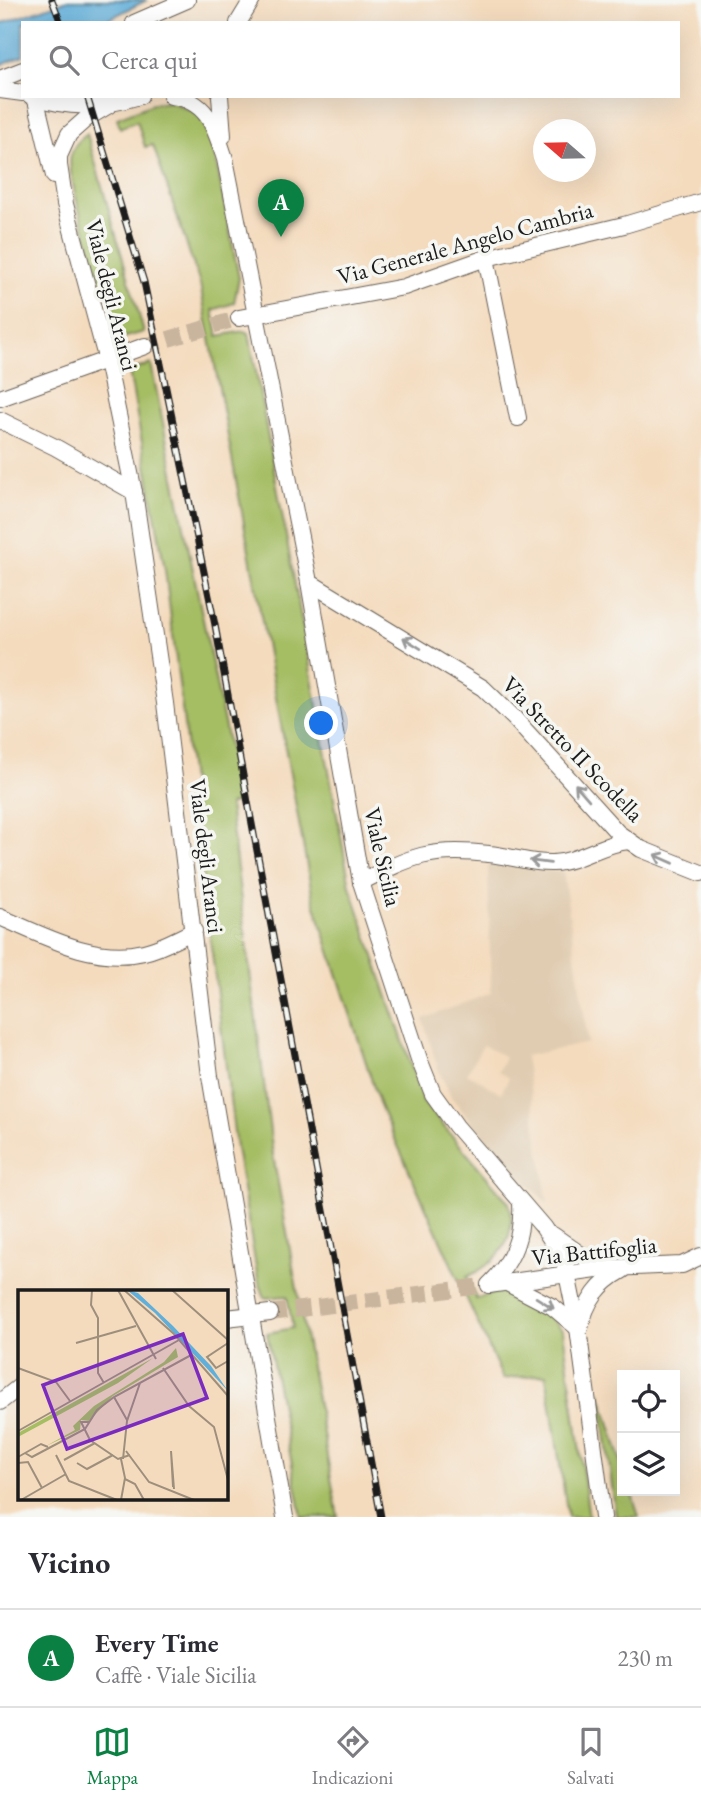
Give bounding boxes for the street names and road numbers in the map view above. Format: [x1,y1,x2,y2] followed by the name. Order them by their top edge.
[334,194,597,292] street label: Via Generale Angelo Cambria
[79,216,145,374] street label: Viale degli Aranci
[496,670,651,829] street label: Via Stretto II Scodella
[183,777,231,935] street label: Viale degli Aranci
[357,805,409,910] street label: Viale Sicilia
[530,1229,659,1272] street label: Via Battifoglia

